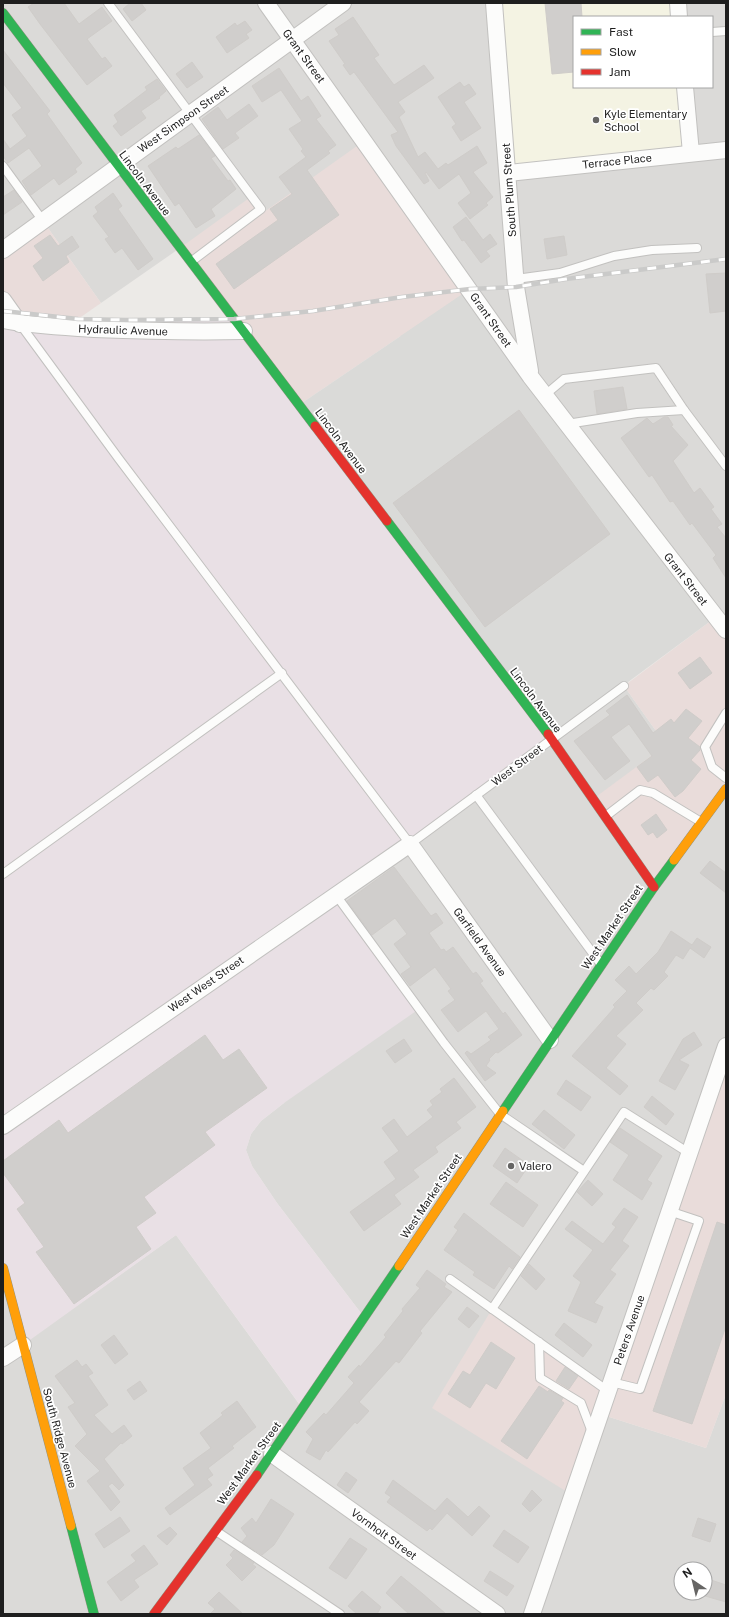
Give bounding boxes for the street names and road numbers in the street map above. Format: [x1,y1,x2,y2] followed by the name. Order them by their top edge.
[280,27,328,85] street label: Grant Street
[135,83,231,155] street label: West Simpson Street
[500,143,518,237] street label: South Plum Street
[117,148,173,218] street label: Lincoln Avenue
[582,151,652,171] street label: Terrace Place
[468,291,514,349] street label: Grant Street
[78,322,168,338] street label: Hydraulic Avenue
[313,406,369,476] street label: Lincoln Avenue
[662,550,710,608] street label: Grant Street
[508,665,564,735] street label: Lincoln Avenue
[489,742,545,788] street label: West Street
[579,882,645,972] street label: West Market Street
[451,905,509,979] street label: Garfield Avenue
[166,954,246,1014] street label: West West Street
[398,1151,464,1241] street label: West Market Street
[611,1293,647,1367] street label: Peters Avenue
[41,1387,79,1489] street label: South Ridge Avenue
[215,1419,283,1507] street label: West Market Street
[349,1506,419,1562] street label: Vornholt Street

